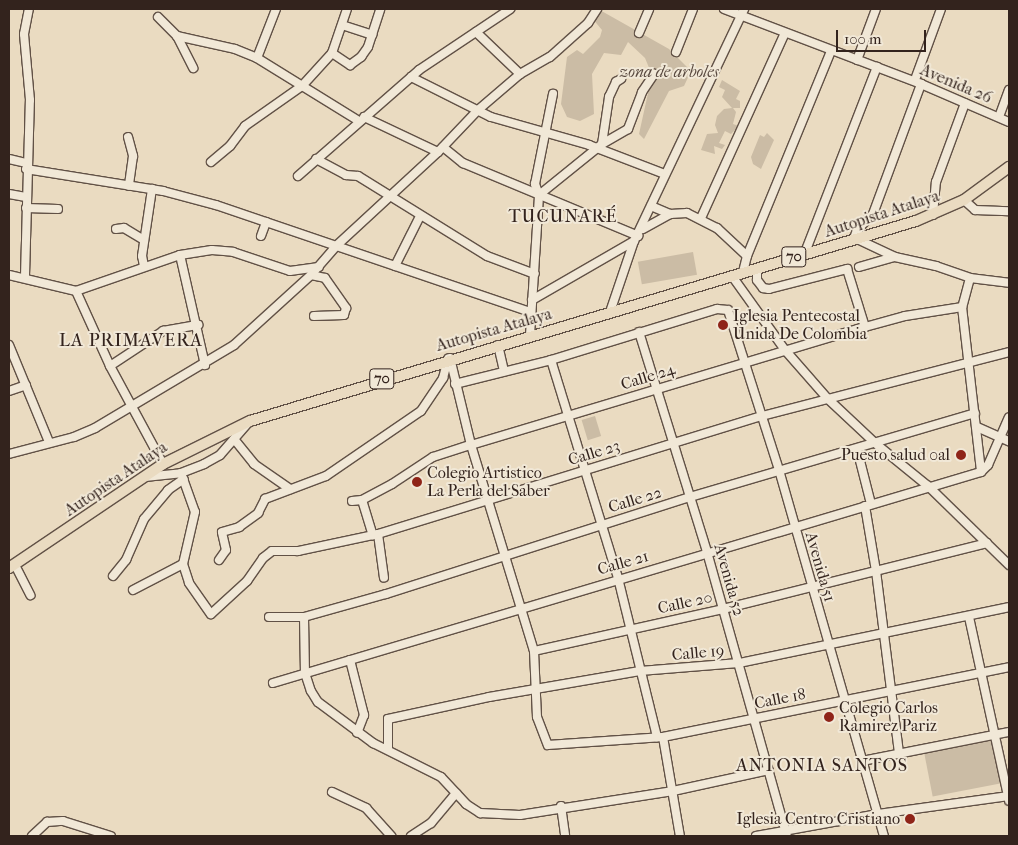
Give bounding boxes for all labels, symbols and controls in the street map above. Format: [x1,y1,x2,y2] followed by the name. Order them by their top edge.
[838,20,928,52] scale bar
[844,30,882,48] text: 100 m
[917,60,995,108] street label: Avenida 26
[619,62,719,82] park label: zona de arboles
[822,186,942,242] street label: Autopista Atalaya
[507,206,619,228] district label: TUCUNARÉ
[780,244,808,270] road number: 70
[434,304,554,356] street label: Autopista Atalaya
[733,306,867,344] place label: Iglesia Pentecostal Unida De Colombia
[717,319,729,331] marker: Iglesia Pentecostal Unida De Colombia
[57,330,205,352] district label: LA PRIMAVERA
[618,360,678,394] street label: Calle 24
[368,366,396,392] road number: 70
[566,436,622,470] street label: Calle 23
[61,438,171,520] street label: Autopista Atalaya
[841,445,950,465] place label: Puesto salud 0al
[954,448,968,462] marker: Puesto salud 0al
[427,463,550,501] place label: Colegio Artistico La Perla del Saber
[411,476,423,488] marker: Colegio Artistico La Perla del Saber
[606,483,664,517] street label: Calle 22
[801,530,839,604] street label: Avenida 51
[710,542,748,618] street label: Avenida 52
[595,547,651,579] street label: Calle 21
[656,588,714,618] street label: Calle 20
[671,641,725,665] street label: Calle 19
[753,685,807,713] street label: Calle 18
[839,698,938,736] place label: Colegio Carlos Ramirez Pariz
[823,711,835,723] marker: Colegio Carlos Ramirez Pariz
[734,755,910,777] district label: ANTONIA SANTOS
[736,809,900,829] place label: Iglesia Centro Cristiano
[904,813,916,825] marker: Iglesia Centro Cristiano

